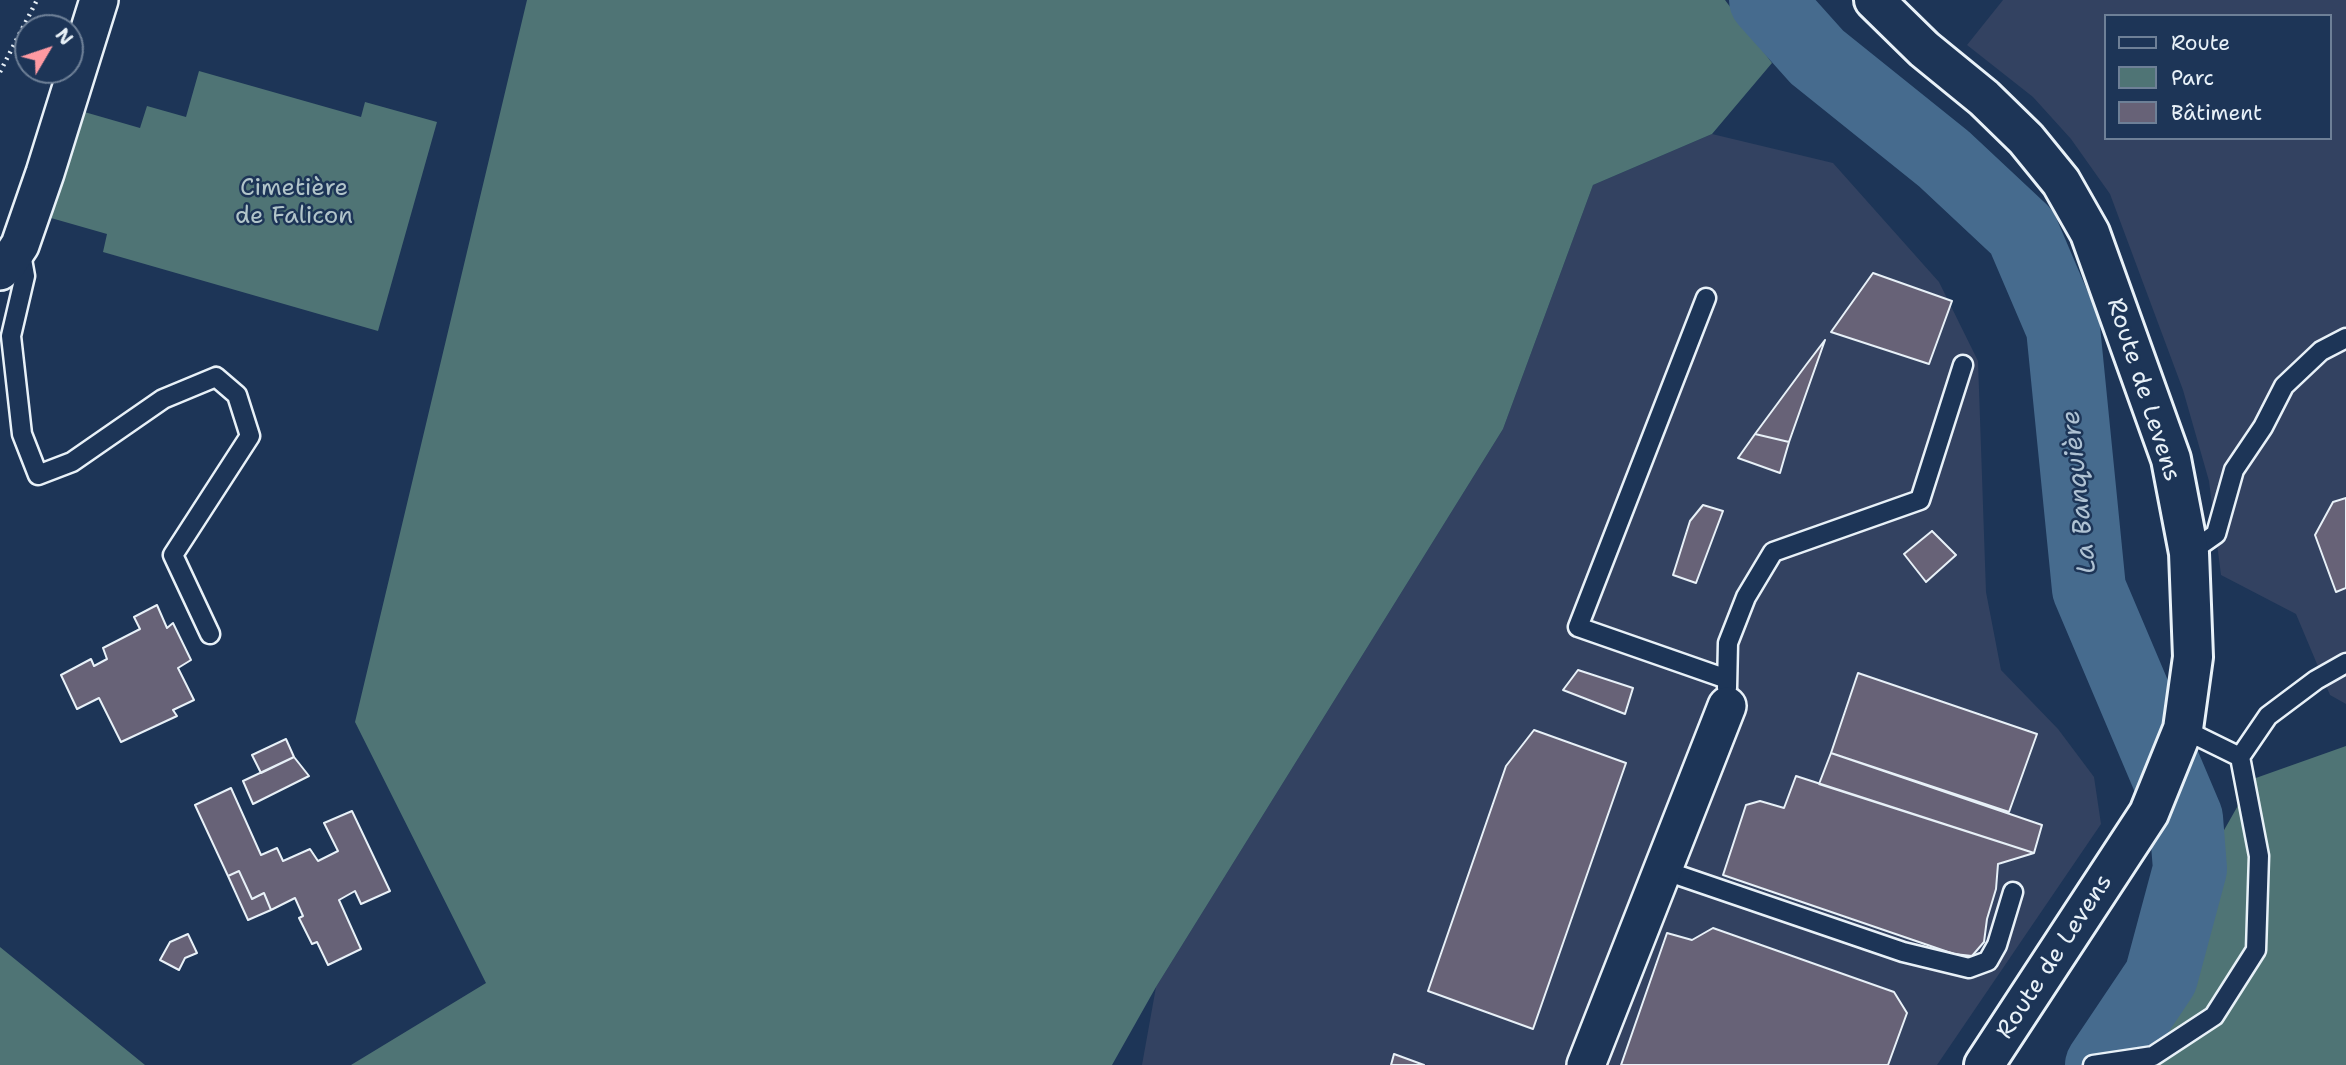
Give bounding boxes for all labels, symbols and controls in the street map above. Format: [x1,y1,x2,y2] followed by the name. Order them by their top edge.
[14,14,84,84] north arrow
[2104,14,2332,140] legend
[50,23,79,50] text: N
[2171,29,2230,57] text: Route
[2171,64,2214,92] text: Parc
[2171,99,2262,127] text: Bâtiment
[235,175,353,231] park label: Cimetière de Falicon
[2100,295,2186,485] street label: Route de Levens
[2056,409,2104,575] water label: La Banquière
[1991,869,2119,1045] street label: Route de Levens

